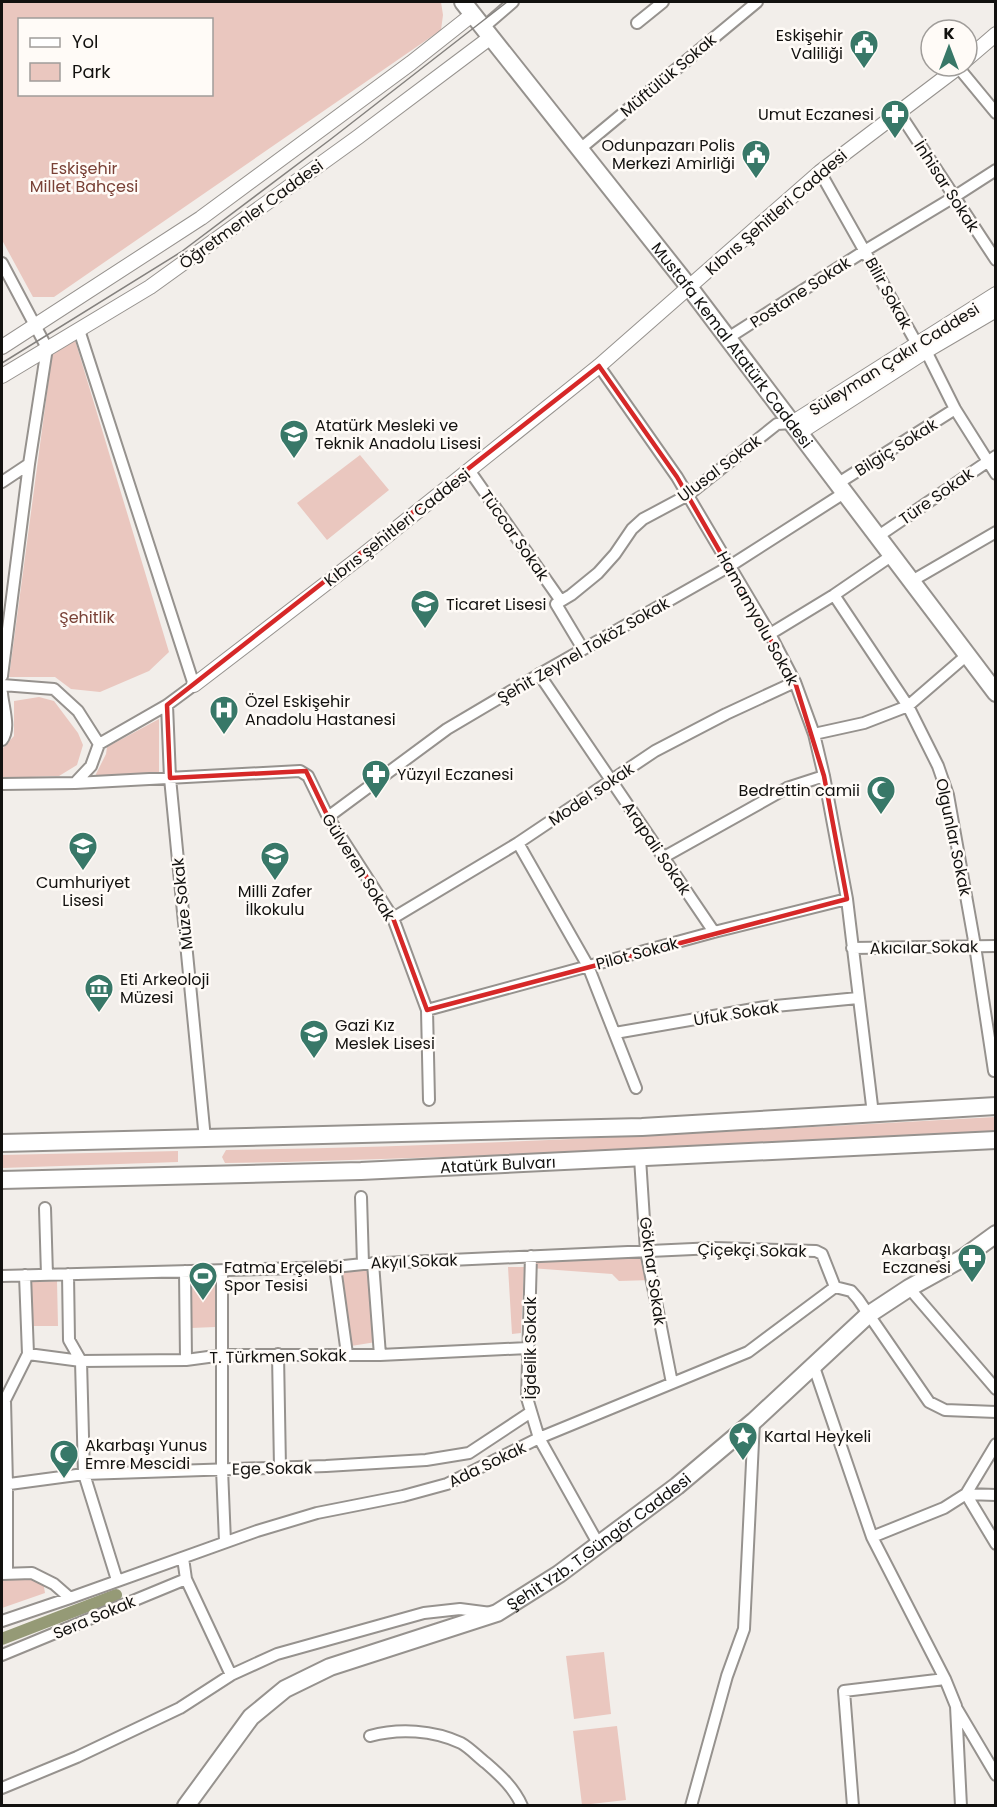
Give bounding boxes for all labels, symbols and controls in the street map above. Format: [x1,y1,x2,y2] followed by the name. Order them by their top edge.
[18,18,213,96] legend
[919,18,979,78] north arrow
[943,22,955,45] text: K
[776,24,843,65] place label: Eskişehir Valiliği
[615,28,722,122] street label: Müftülük Sokak
[848,28,880,70] public building icon: Eskişehir Valiliği
[72,29,98,54] text: Yol
[72,59,111,84] text: Park
[879,98,911,140] pharmacy icon: Umut Eczanesi
[758,103,874,126] place label: Umut Eczanesi
[601,134,735,175] place label: Odunpazarı Polis Merkezi Amirliği
[908,136,985,237] street label: İnhisar Sokak
[740,138,772,180] public building icon: Odunpazarı Polis Merkezi Amirliği
[700,144,852,281] street label: Kıbrıs Şehitleri Caddesi
[175,154,328,275] street label: Öğretmenler Caddesi
[30,157,138,198] park label: Eskişehir Millet Bahçesi
[646,237,818,453] street label: Mustafa Kemal Atatürk Caddesi
[745,251,856,334] street label: Postane Sokak
[859,253,918,334] street label: Bilir Sokak
[805,297,984,421] street label: Süleyman Çakır Caddesi
[851,413,943,482] street label: Bilgiç Sokak
[315,414,481,455] place label: Atatürk Mesleki ve Teknik Anadolu Lisesi
[278,418,310,460] school or university icon: Atatürk Mesleki ve Teknik Anadolu Lisesi
[673,429,766,507] street label: Ulusal Sokak
[894,462,979,530] street label: Türe Sokak
[319,463,475,592] street label: Kıbrıs şehitleri Caddesi
[475,485,555,586] street label: Tüccar Sokak
[711,547,804,690] street label: Hamamyolu Sokak
[409,588,441,630] school or university icon: Ticaret Lisesi
[493,591,674,709] street label: Şehit Zeynel Toköz Sokak
[446,593,547,616] place label: Ticaret Lisesi
[59,606,115,629] park label: Şehitlik
[245,690,396,731] place label: Özel Eskişehir Anadolu Hastanesi
[208,694,240,736] hospital icon: Özel Eskişehir Anadolu Hastanesi
[544,757,639,832] street label: Model sokak
[360,758,392,800] pharmacy icon: Yüzyıl Eczanesi
[397,763,513,786] place label: Yüzyıl Eczanesi
[865,774,897,816] mosque icon: Bedrettin camii
[930,776,977,899] street label: Olgunlar Sokak
[739,779,860,802] place label: Bedrettin camii
[617,797,697,900] street label: Arapali Sokak
[316,809,401,926] street label: Gülveren Sokak
[67,830,99,872] school or university icon: Cumhuriyet Lisesi
[259,840,291,882] school or university icon: Milli Zafer İlkokulu
[166,856,199,951] street label: Müze Sokak
[36,871,130,912] place label: Cumhuriyet Lisesi
[238,880,312,921] place label: Milli Zafer İlkokulu
[593,931,682,976] street label: Pilot Sokak
[870,935,979,960] street label: Akıcılar Sokak
[120,968,209,1009] place label: Eti Arkeoloji Müzesi
[83,972,115,1014] museum icon: Eti Arkeoloji Müzesi
[692,995,781,1032] street label: Ufuk Sokak
[335,1014,435,1055] place label: Gazi Kız Meslek Lisesi
[298,1018,330,1060] school or university icon: Gazi Kız Meslek Lisesi
[439,1151,556,1179] street label: Atatürk Bulvarı
[634,1215,672,1327] street label: Göknar Sokak
[697,1238,807,1263] street label: Çiçekçi Sokak
[881,1238,951,1279] place label: Akarbaşı Eczanesi
[956,1242,988,1284] pharmacy icon: Akarbaşı Eczanesi
[370,1248,459,1275] street label: Akyıl Sokak
[224,1256,343,1297] place label: Fatma Erçelebi Spor Tesisi
[187,1260,219,1302] sports icon: Fatma Erçelebi Spor Tesisi
[519,1296,542,1399] street label: İğdelik Sokak
[209,1344,348,1369] street label: T. Türkmen Sokak
[727,1420,759,1462] place icon: Kartal Heykeli
[764,1425,871,1448] place label: Kartal Heykeli
[85,1434,207,1475] place label: Akarbaşı Yunus Emre Mescidi
[445,1435,531,1493] street label: Ada Sokak
[48,1438,80,1480] mosque icon: Akarbaşı Yunus Emre Mescidi
[232,1456,313,1481] street label: Ege Sokak
[502,1468,696,1616] street label: Şehit Yzb. T.Güngör Caddesi
[50,1590,140,1645] street label: Sera Sokak

